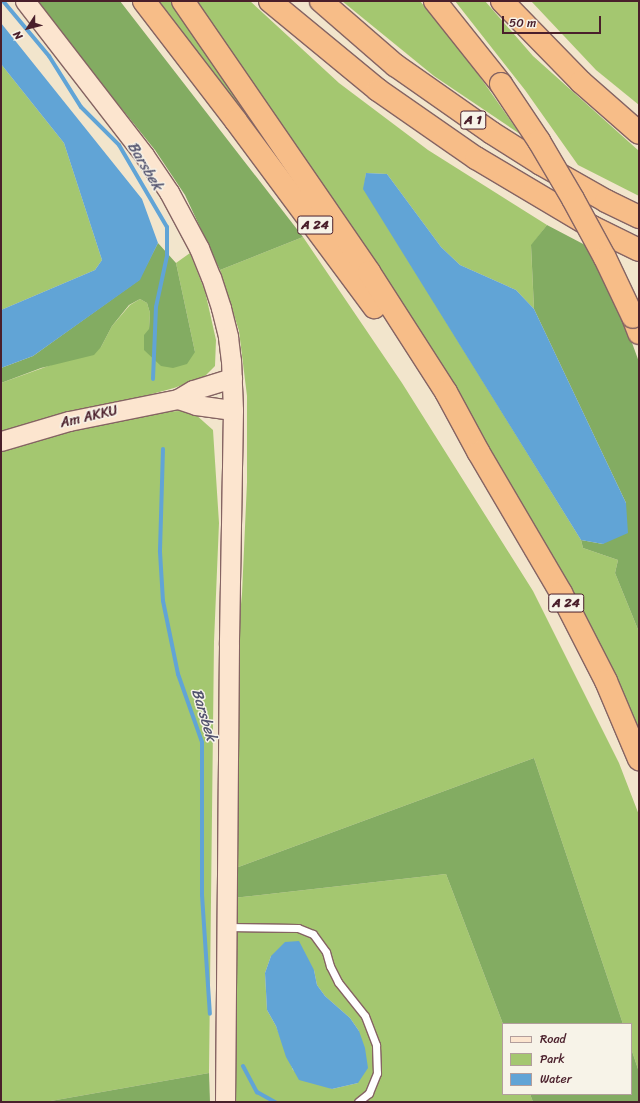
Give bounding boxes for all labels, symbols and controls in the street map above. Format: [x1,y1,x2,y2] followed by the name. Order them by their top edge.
[8,8,48,48] north arrow
[504,8,603,34] scale bar
[509,12,536,34] text: 50 m
[8,27,28,44] text: N
[460,109,486,131] road number: A 1
[123,138,167,194] water label: Barsbek
[297,214,333,236] road number: A 24
[58,402,120,432] street label: Am AKKU
[548,592,584,614] road number: A 24
[188,687,220,743] water label: Barsbek
[502,1023,632,1095] legend
[540,1028,566,1050] text: Road
[540,1048,565,1070] text: Park
[540,1068,572,1090] text: Water

